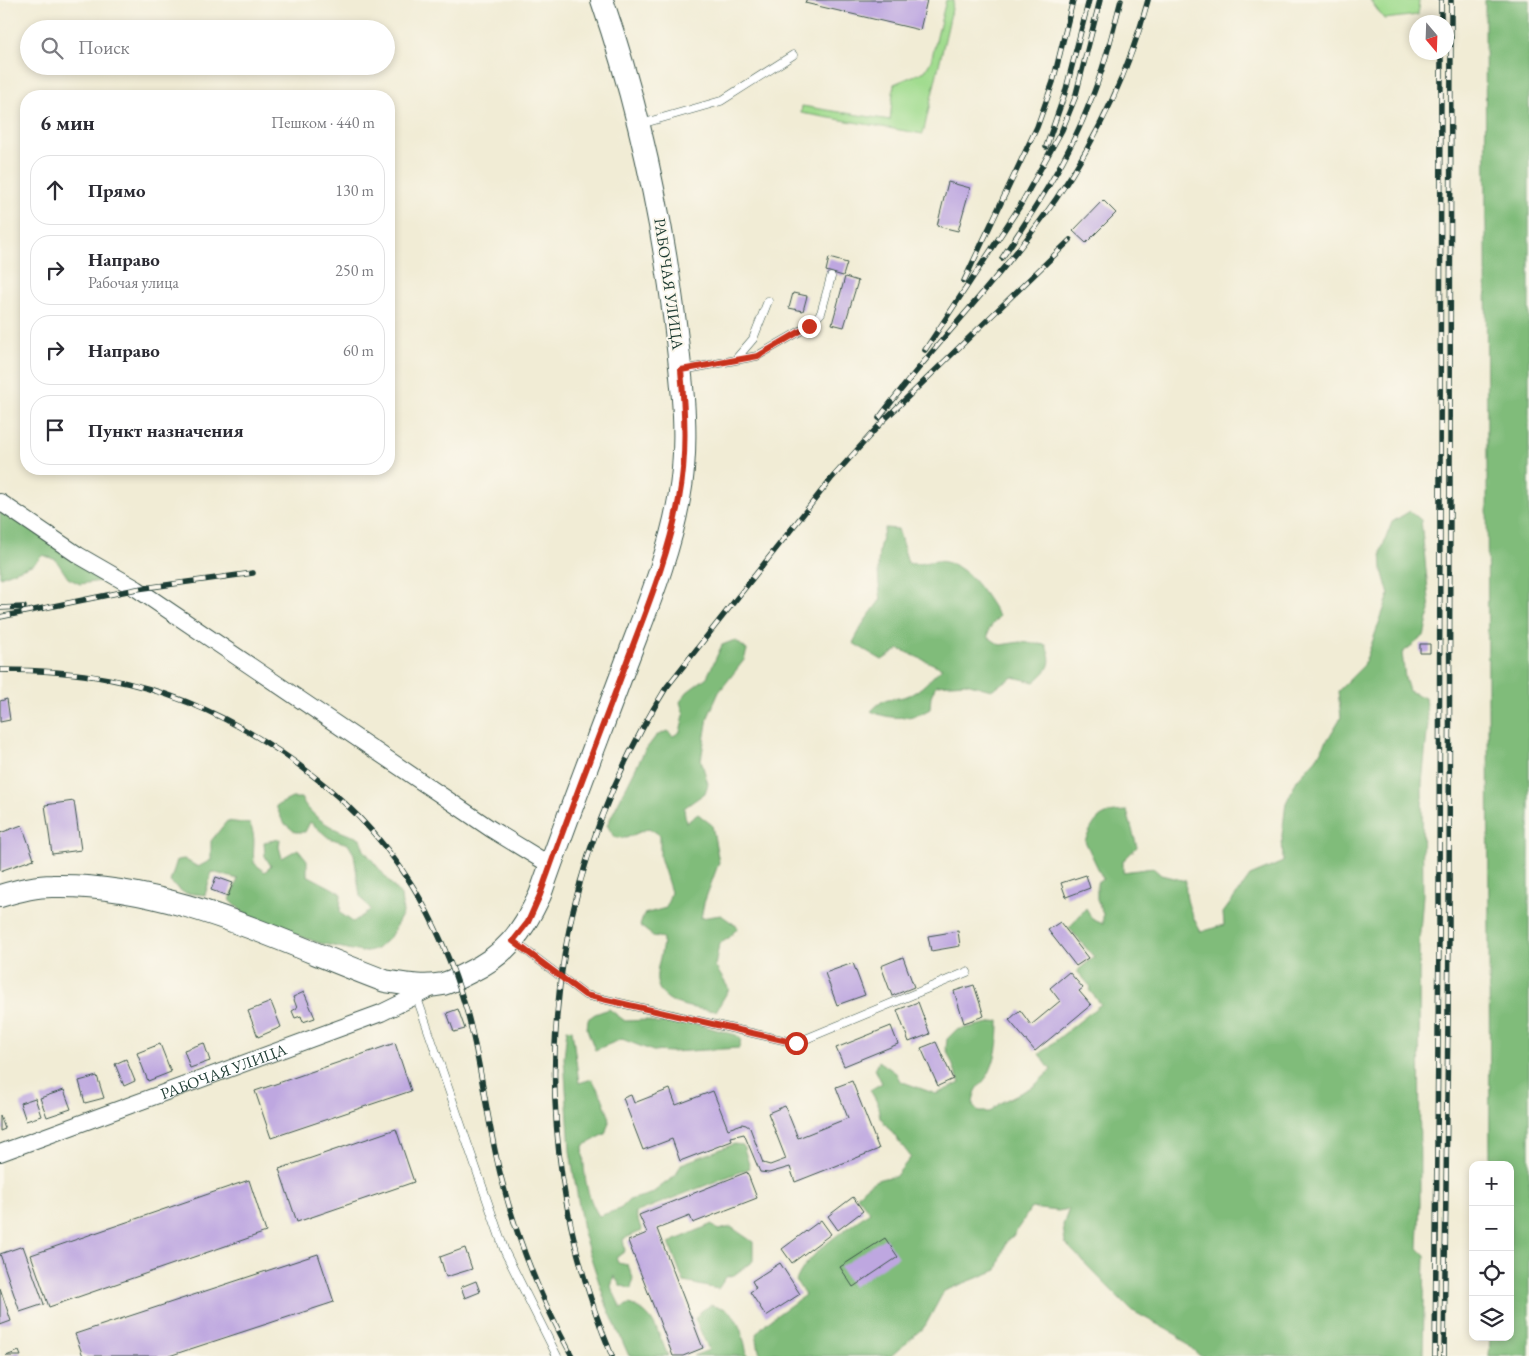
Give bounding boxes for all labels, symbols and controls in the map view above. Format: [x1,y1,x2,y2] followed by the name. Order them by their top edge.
[1409,15,1454,60] north arrow
[20,20,395,75] search box
[38,34,66,62] icon: search
[78,35,130,60] text: Поиск
[40,109,95,136] text: 6 мин
[271,112,375,133] text: Пешком · 440 m
[41,176,69,204] icon: ahead
[88,178,146,203] text: Прямо
[335,180,374,201] text: 130 m
[649,217,689,352] street label: РАБОЧАЯ УЛИЦА
[88,247,160,272] text: Направо
[41,256,69,284] icon: right
[335,260,374,281] text: 250 m
[88,272,179,293] text: Рабочая улица
[798,315,821,338] route end
[41,336,69,364] icon: right
[88,338,160,363] text: Направо
[343,340,374,361] text: 60 m
[41,416,69,444] icon: arrive
[88,418,244,443] text: Пункт назначения
[785,1032,808,1055] route start
[157,1038,290,1104] street label: РАБОЧАЯ УЛИЦА
[1469,1161,1514,1341] map controls
[1469,1161,1514,1206] button: +
[1469,1206,1514,1251] button: −
[1469,1251,1514,1296] button: locate
[1469,1296,1514,1341] button: layers

